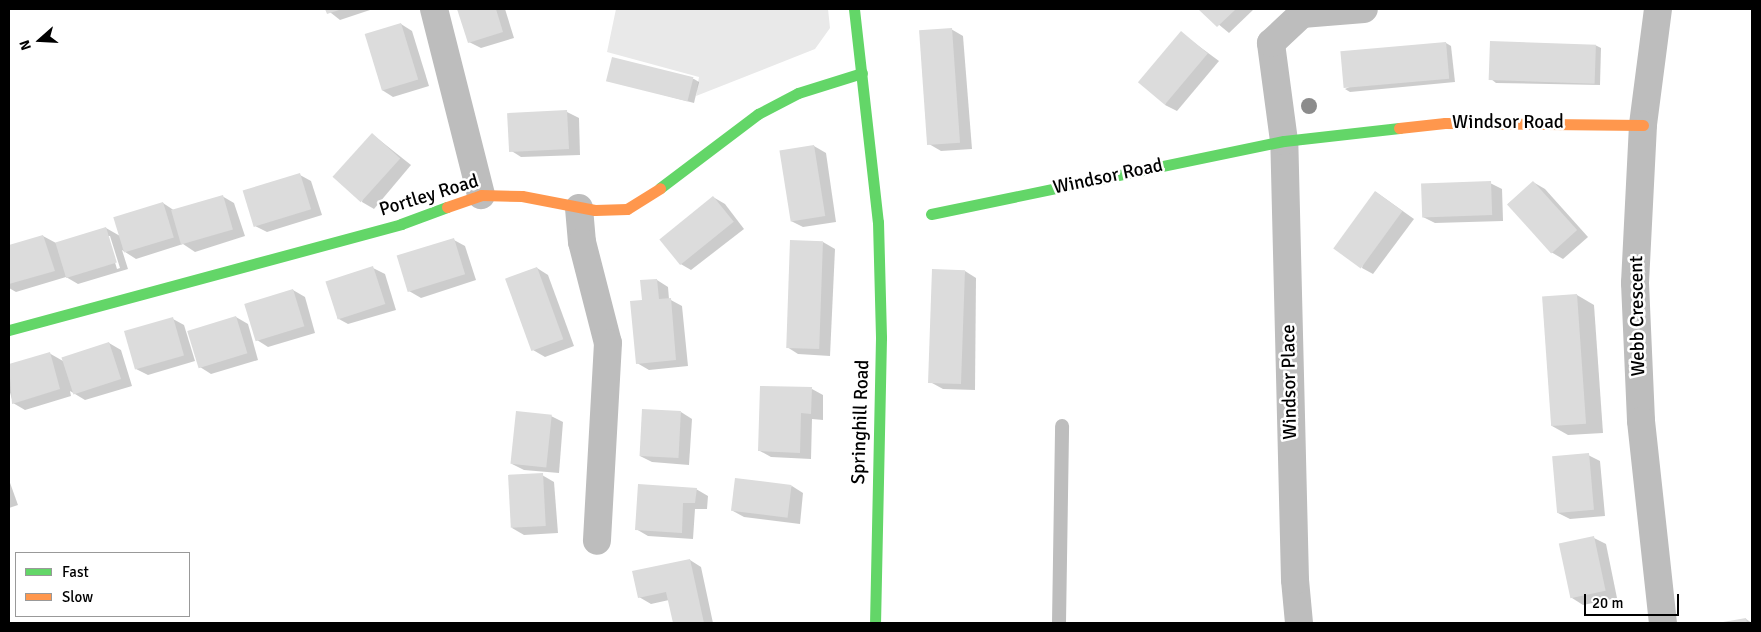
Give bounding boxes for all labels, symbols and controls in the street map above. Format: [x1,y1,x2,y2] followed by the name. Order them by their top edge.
[15,15,65,65] north arrow
[16,38,35,52] text: N
[1452,112,1564,134] street label: Windsor Road
[1051,154,1165,200] street label: Windsor Road
[377,170,481,222] street label: Portley Road
[1626,256,1650,376] street label: Webb Crescent
[1278,324,1302,440] street label: Windsor Place
[847,359,875,485] street label: Springhill Road
[15,552,190,617] legend
[62,563,89,581] text: Fast
[1586,584,1681,616] scale bar
[62,588,93,606] text: Slow
[1592,594,1623,612] text: 20 m

